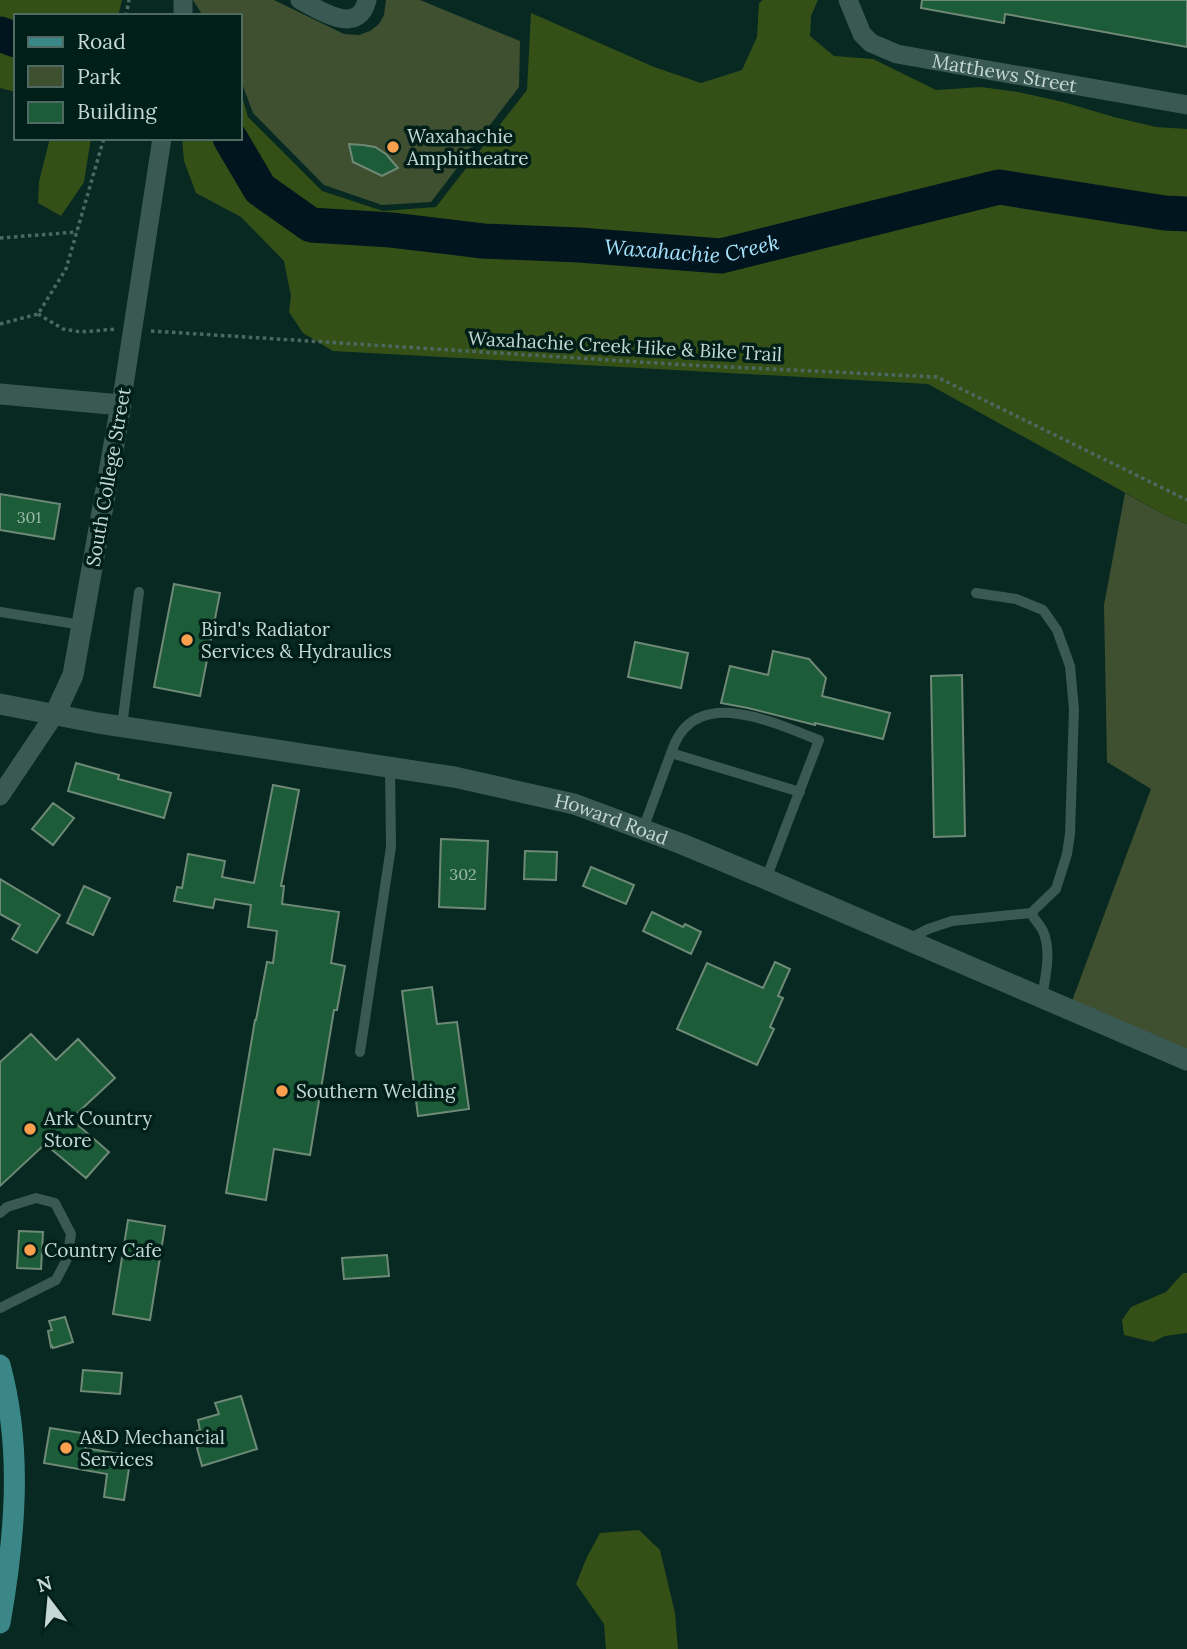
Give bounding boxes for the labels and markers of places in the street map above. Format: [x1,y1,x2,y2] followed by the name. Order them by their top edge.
[406,124,529,170] place label: Waxahachie Amphitheatre
[385,139,401,155] marker: Waxahachie Amphitheatre
[201,617,392,663] place label: Bird's Radiator Services & Hydraulics
[179,632,195,648] marker: Bird's Radiator Services & Hydraulics
[296,1079,456,1103] place label: Southern Welding
[274,1083,290,1099] marker: Southern Welding
[43,1106,152,1152] place label: Ark Country Store
[22,1121,38,1137] marker: Ark Country Store
[44,1238,162,1262] place label: Country Cafe
[22,1242,38,1258] marker: Country Cafe
[79,1425,225,1471] place label: A&D Mechancial Services
[58,1440,74,1456] marker: A&D Mechancial Services

